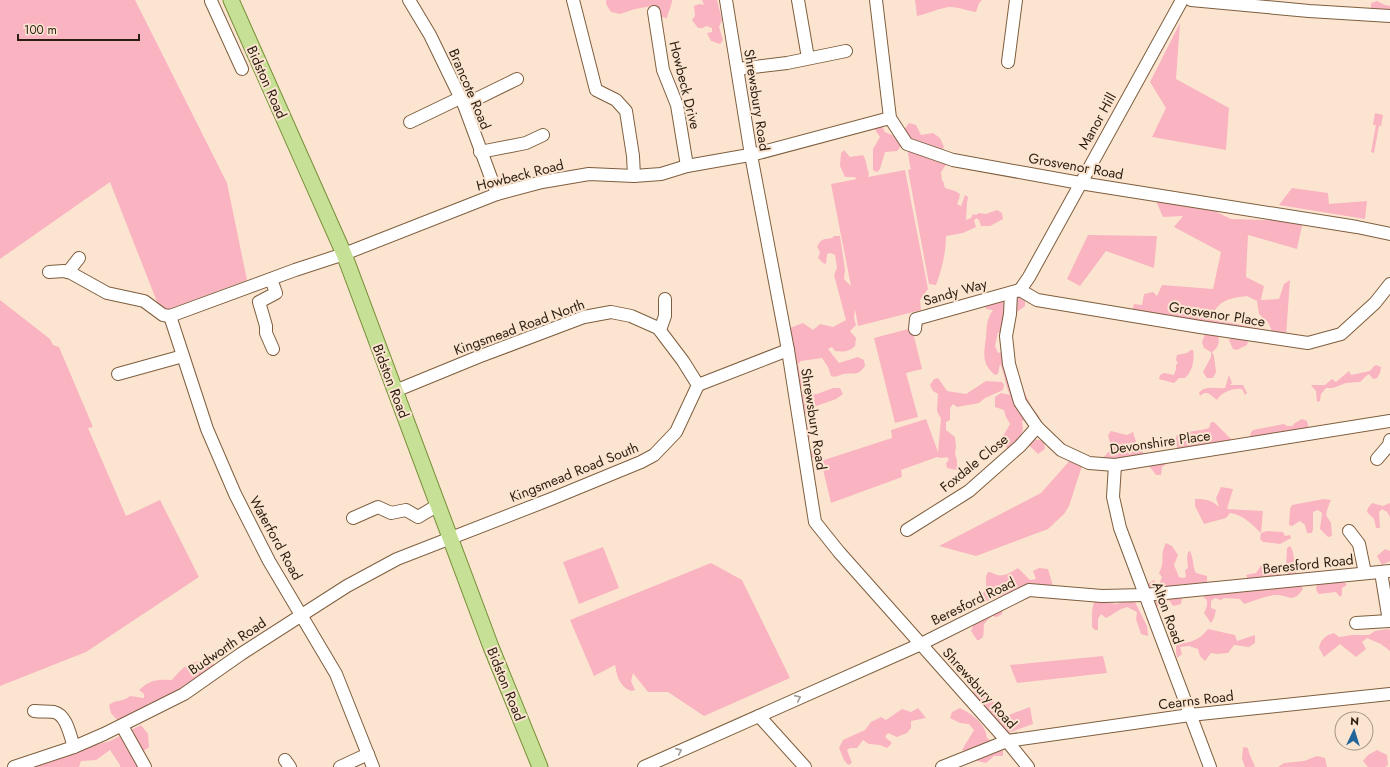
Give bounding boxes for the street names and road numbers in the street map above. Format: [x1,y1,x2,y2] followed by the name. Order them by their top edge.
[664,39,706,131] street label: Howbeck Drive
[242,42,292,122] street label: Bidston Road
[444,46,496,132] street label: Brancote Road
[739,48,775,152] street label: Shrewsbury Road
[1073,89,1121,153] street label: Manor Hill
[1027,148,1125,184] street label: Grosvenor Road
[474,154,566,196] street label: Howbeck Road
[921,273,990,311] street label: Sandy Way
[451,294,587,360] street label: Kingsmead Road North
[1167,297,1267,331] street label: Grosvenor Place
[368,341,414,421] street label: Bidston Road
[796,367,832,471] street label: Shrewsbury Road
[1108,425,1212,459] street label: Devonshire Place
[936,429,1012,497] street label: Foxdale Close
[507,437,641,507] street label: Kingsmead Road South
[245,492,307,584] street label: Waterford Road
[1262,549,1354,579] street label: Beresford Road
[928,572,1018,630] street label: Beresford Road
[1147,579,1189,647] street label: Alton Road
[184,613,270,679] street label: Budworth Road
[938,643,1022,733] street label: Shrewsbury Road
[482,644,530,724] street label: Bidston Road
[1157,685,1235,715] street label: Cearns Road

